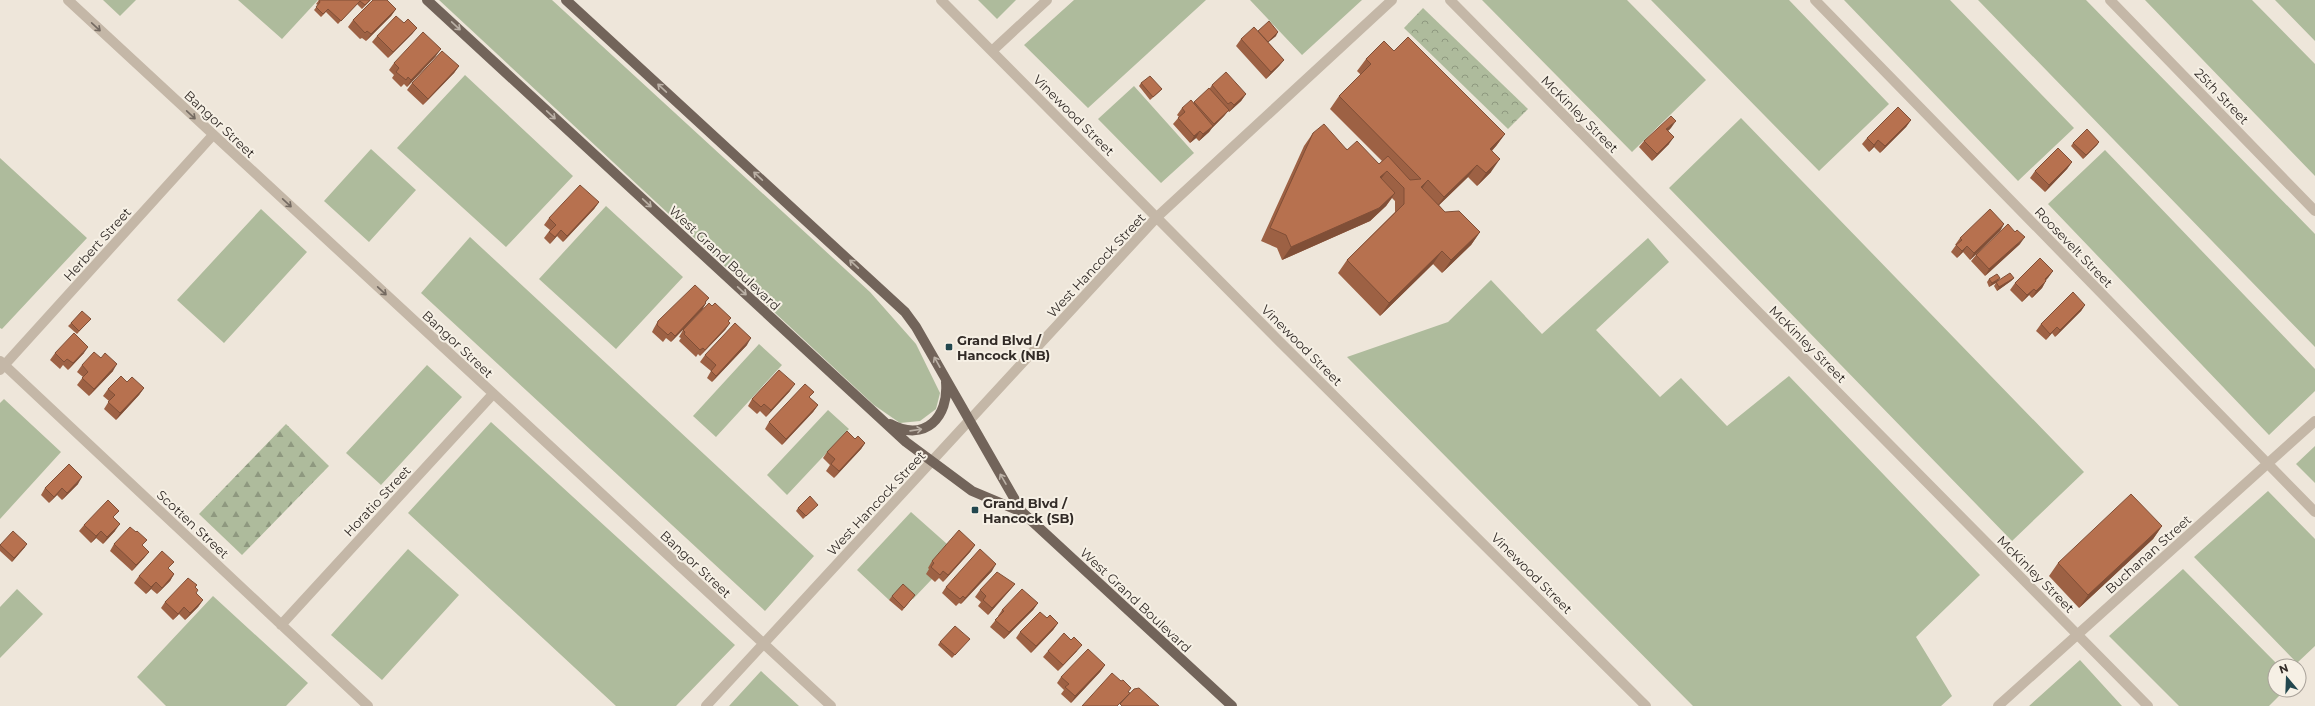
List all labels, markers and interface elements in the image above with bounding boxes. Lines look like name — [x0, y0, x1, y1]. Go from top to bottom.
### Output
one-way arrow — [91, 22, 101, 31]
one-way arrow — [451, 22, 461, 31]
street label: 25th Street — [2191, 65, 2253, 127]
street label: Vinewood Street — [1030, 71, 1118, 159]
street label: McKinley Street — [1538, 72, 1622, 156]
one-way arrow — [657, 83, 667, 93]
street label: Bangor Street — [181, 87, 259, 161]
one-way arrow — [186, 110, 196, 120]
one-way arrow — [546, 110, 556, 119]
one-way arrow — [753, 171, 763, 180]
one-way arrow — [642, 198, 652, 208]
one-way arrow — [282, 199, 292, 208]
street label: West Grand Boulevard — [666, 202, 784, 314]
street label: Roosevelt Street — [2031, 203, 2117, 291]
street label: Herbert Street — [60, 204, 134, 284]
street label: West Hancock Street — [1044, 210, 1148, 320]
one-way arrow — [849, 259, 859, 268]
one-way arrow — [737, 286, 747, 296]
one-way arrow — [377, 287, 387, 296]
street label: Vinewood Street — [1258, 301, 1346, 389]
street label: McKinley Street — [1766, 302, 1850, 386]
street label: Bangor Street — [419, 307, 497, 381]
place label: Grand Blvd / Hancock (NB) — [957, 332, 1050, 363]
marker: Grand Blvd / Hancock (NB) — [944, 342, 954, 352]
one-way arrow — [932, 356, 940, 368]
one-way arrow — [909, 426, 922, 434]
street label: West Hancock Street — [824, 448, 928, 558]
street label: Horatio Street — [340, 462, 414, 540]
one-way arrow — [998, 473, 1006, 485]
street label: Scotten Street — [154, 486, 232, 562]
place label: Grand Blvd / Hancock (SB) — [983, 495, 1074, 526]
marker: Grand Blvd / Hancock (SB) — [970, 505, 980, 515]
street label: Buchanan Street — [2102, 511, 2194, 597]
street label: Bangor Street — [657, 527, 735, 601]
street label: Vinewood Street — [1488, 529, 1576, 617]
street label: McKinley Street — [1994, 532, 2078, 616]
street label: West Grand Boulevard — [1077, 544, 1195, 656]
north arrow — [2267, 658, 2307, 698]
text: N — [2277, 660, 2290, 677]

